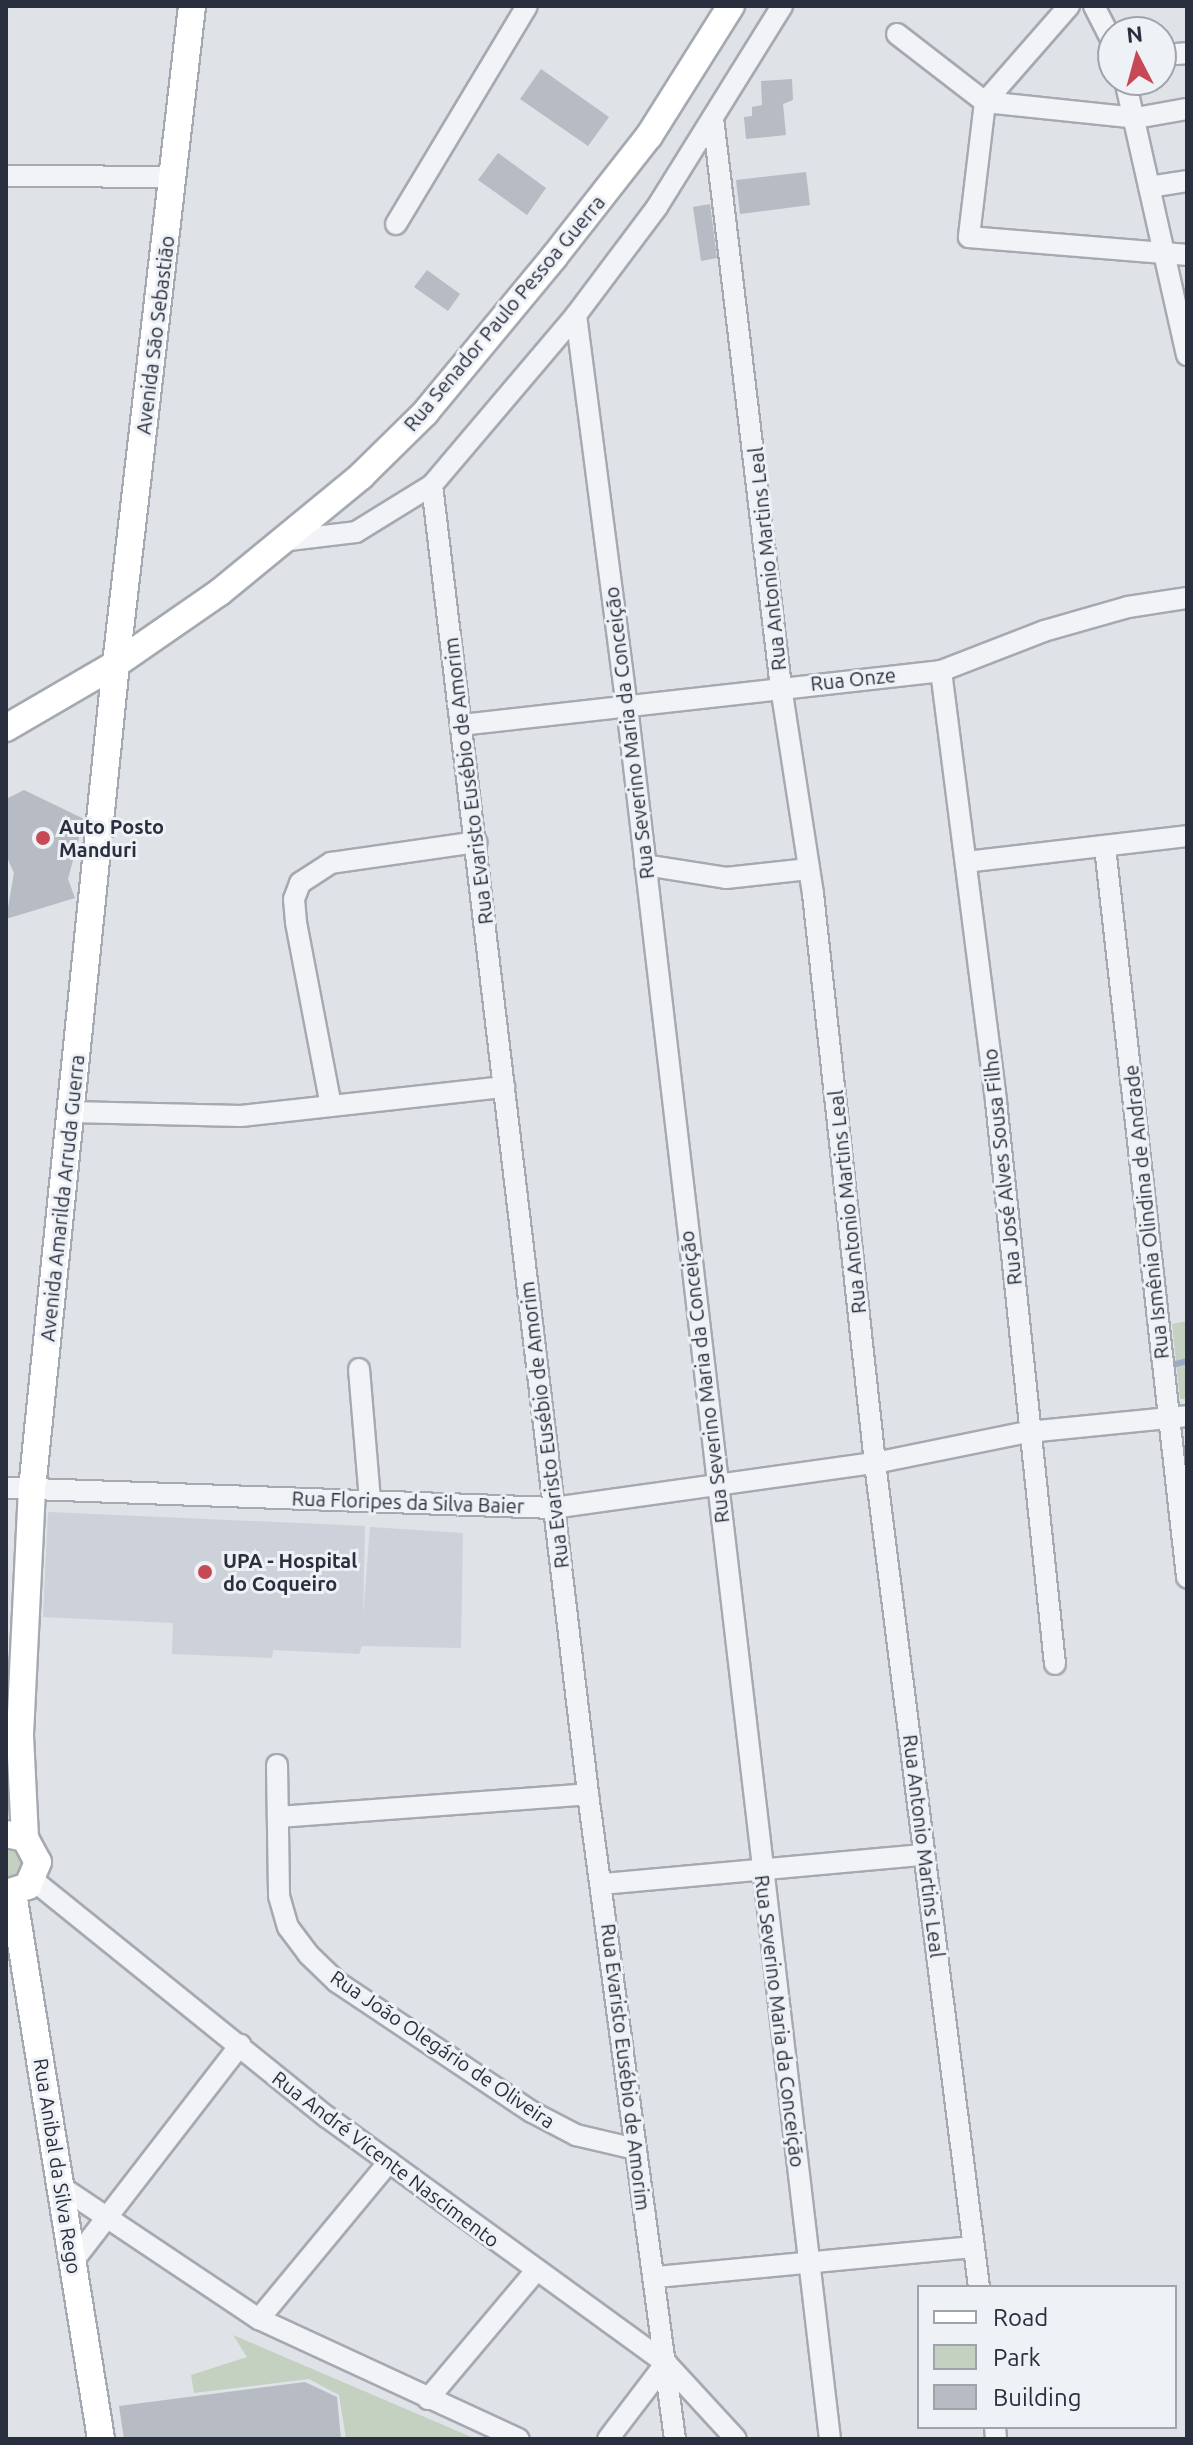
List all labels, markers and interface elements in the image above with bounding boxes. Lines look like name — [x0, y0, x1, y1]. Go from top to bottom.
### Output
north arrow — [1097, 16, 1177, 96]
text: N — [1125, 20, 1144, 47]
street label: Rua Senador Paulo Pessoa Guerra — [398, 190, 610, 436]
street label: Avenida São Sebastião — [131, 234, 179, 436]
street label: Rua Antonio Martins Leal — [743, 446, 791, 672]
street label: Rua Severino Maria da Conceição — [599, 585, 659, 881]
street label: Rua Evaristo Eusébio de Amorim — [438, 636, 498, 926]
street label: Rua Onze — [809, 663, 897, 695]
place label: Auto Posto Manduri — [59, 814, 164, 861]
marker: Auto Posto Manduri — [34, 829, 52, 847]
street label: Rua José Alves Sousa Filho — [978, 1048, 1026, 1286]
street label: Avenida Amarilda Arruda Guerra — [35, 1053, 89, 1343]
street label: Rua Ismênia Olindina de Andrade — [1119, 1064, 1173, 1360]
street label: Rua Antonio Martins Leal — [823, 1089, 871, 1315]
street label: Rua Severino Maria da Conceição — [674, 1229, 734, 1525]
street label: Rua Evaristo Eusébio de Amorim — [514, 1280, 574, 1570]
street label: Rua Floripes da Silva Baier — [291, 1486, 525, 1518]
place label: UPA - Hospital do Coqueiro — [223, 1548, 357, 1595]
marker: UPA - Hospital do Coqueiro — [194, 1561, 216, 1583]
street label: Rua Antonio Martins Leal — [898, 1733, 950, 1959]
street label: Rua Severino Maria da Conceição — [750, 1873, 810, 2169]
street label: Rua Evaristo Eusébio de Amorim — [596, 1922, 656, 2212]
street label: Rua João Olegário de Oliveira — [326, 1965, 560, 2133]
street label: Rua Anibal da Silva Rego — [29, 2056, 87, 2276]
street label: Rua André Vicente Nascimento — [268, 2066, 504, 2252]
legend — [917, 2285, 1177, 2429]
text: Road — [993, 2304, 1048, 2331]
text: Park — [993, 2344, 1041, 2371]
text: Building — [993, 2384, 1081, 2411]

